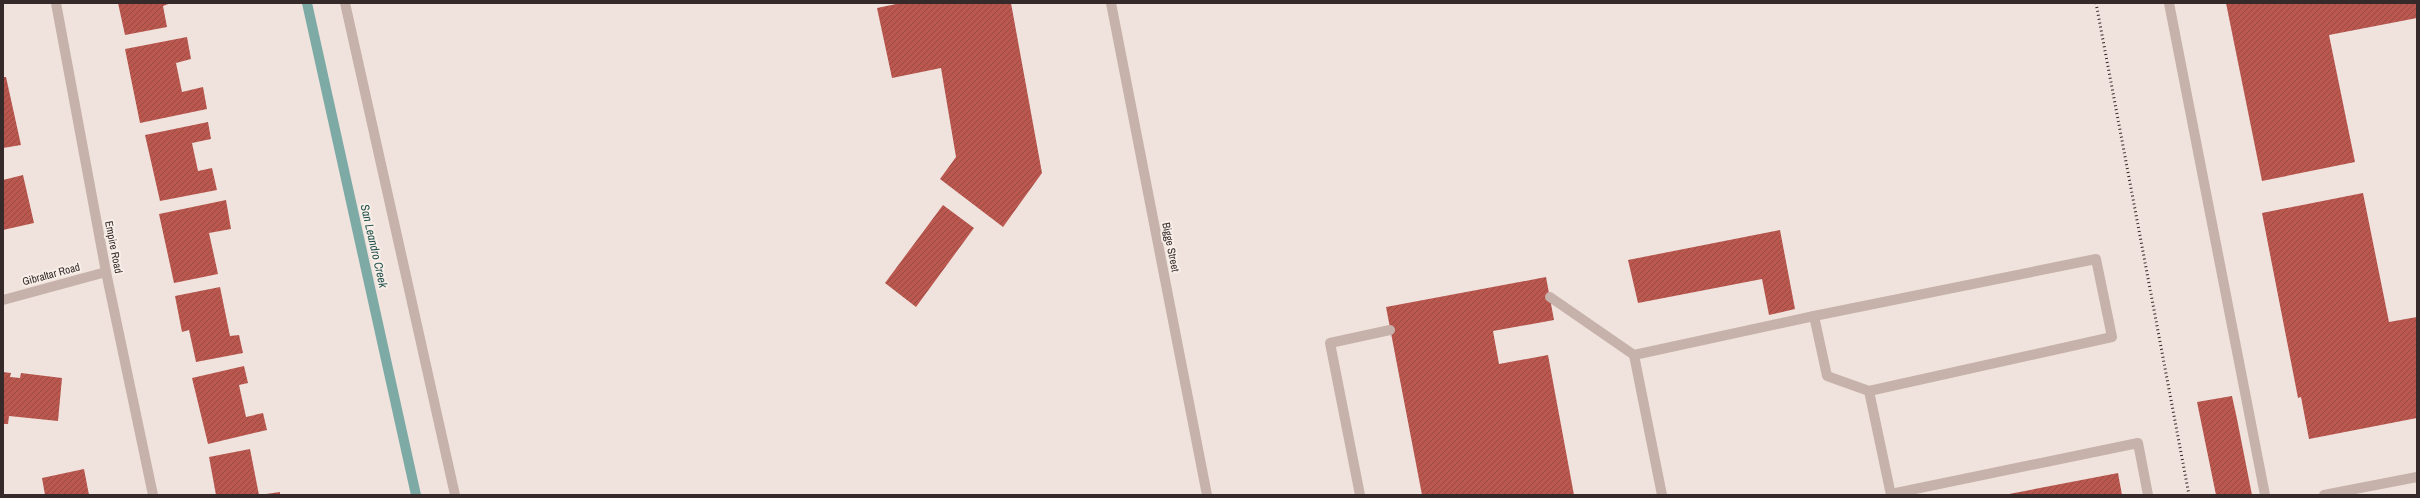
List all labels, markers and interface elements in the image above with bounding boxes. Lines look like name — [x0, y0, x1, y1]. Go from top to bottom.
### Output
water label: San Leandro Creek — [357, 203, 392, 290]
street label: Empire Road — [102, 220, 126, 274]
street label: Bigge Street — [1159, 221, 1183, 273]
street label: Gibraltar Road — [21, 260, 81, 288]

